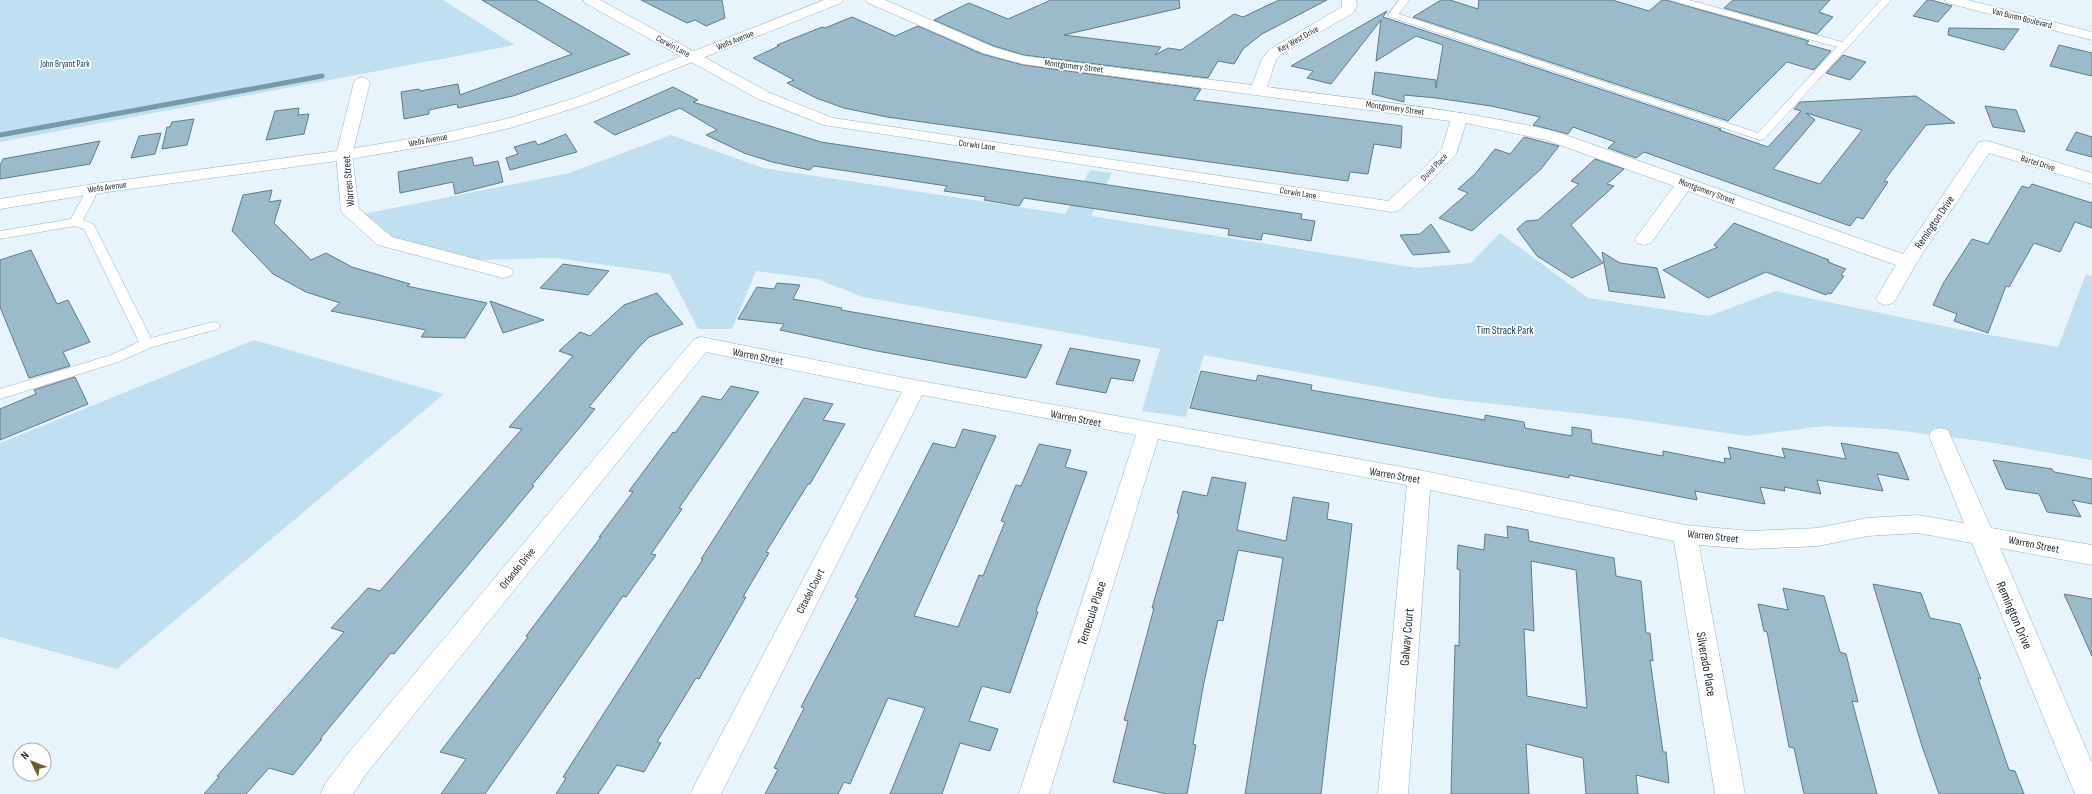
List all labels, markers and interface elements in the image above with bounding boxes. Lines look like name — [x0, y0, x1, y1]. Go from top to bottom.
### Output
street label: Van Buren Boulevard — [1991, 6, 2053, 31]
street label: Key West Drive — [1276, 24, 1321, 55]
street label: Wells Avenue — [715, 28, 756, 53]
street label: Corwin Lane — [654, 33, 692, 60]
street label: Montgomery Street — [1044, 57, 1104, 76]
park label: John Bryant Park — [39, 59, 90, 70]
street label: Montgomery Street — [1365, 99, 1425, 118]
street label: Wells Avenue — [408, 131, 449, 150]
street label: Corwin Lane — [958, 137, 996, 154]
street label: Duval Place — [1419, 151, 1450, 183]
street label: Bartel Drive — [2019, 153, 2057, 174]
street label: Warren Street — [340, 154, 357, 207]
street label: Montgomery Street — [1677, 176, 1737, 207]
street label: Wells Avenue — [87, 179, 128, 196]
street label: Corwin Lane — [1279, 185, 1317, 202]
street label: Remington Drive — [1912, 193, 1957, 251]
park label: Tim Strack Park — [1476, 324, 1534, 337]
street label: Warren Street — [731, 345, 785, 368]
street label: Warren Street — [1049, 407, 1103, 430]
street label: Warren Street — [1369, 465, 1422, 486]
street label: Warren Street — [1687, 527, 1740, 546]
street label: Warren Street — [2007, 533, 2061, 556]
street label: Orlando Drive — [497, 545, 538, 592]
street label: Citadel Court — [794, 566, 828, 616]
street label: Temecula Place — [1074, 579, 1110, 647]
street label: Remington Drive — [1993, 579, 2036, 652]
street label: Galway Court — [1397, 608, 1417, 667]
street label: Silverado Place — [1692, 631, 1720, 698]
north arrow — [12, 742, 52, 782]
text: N — [18, 749, 32, 762]

